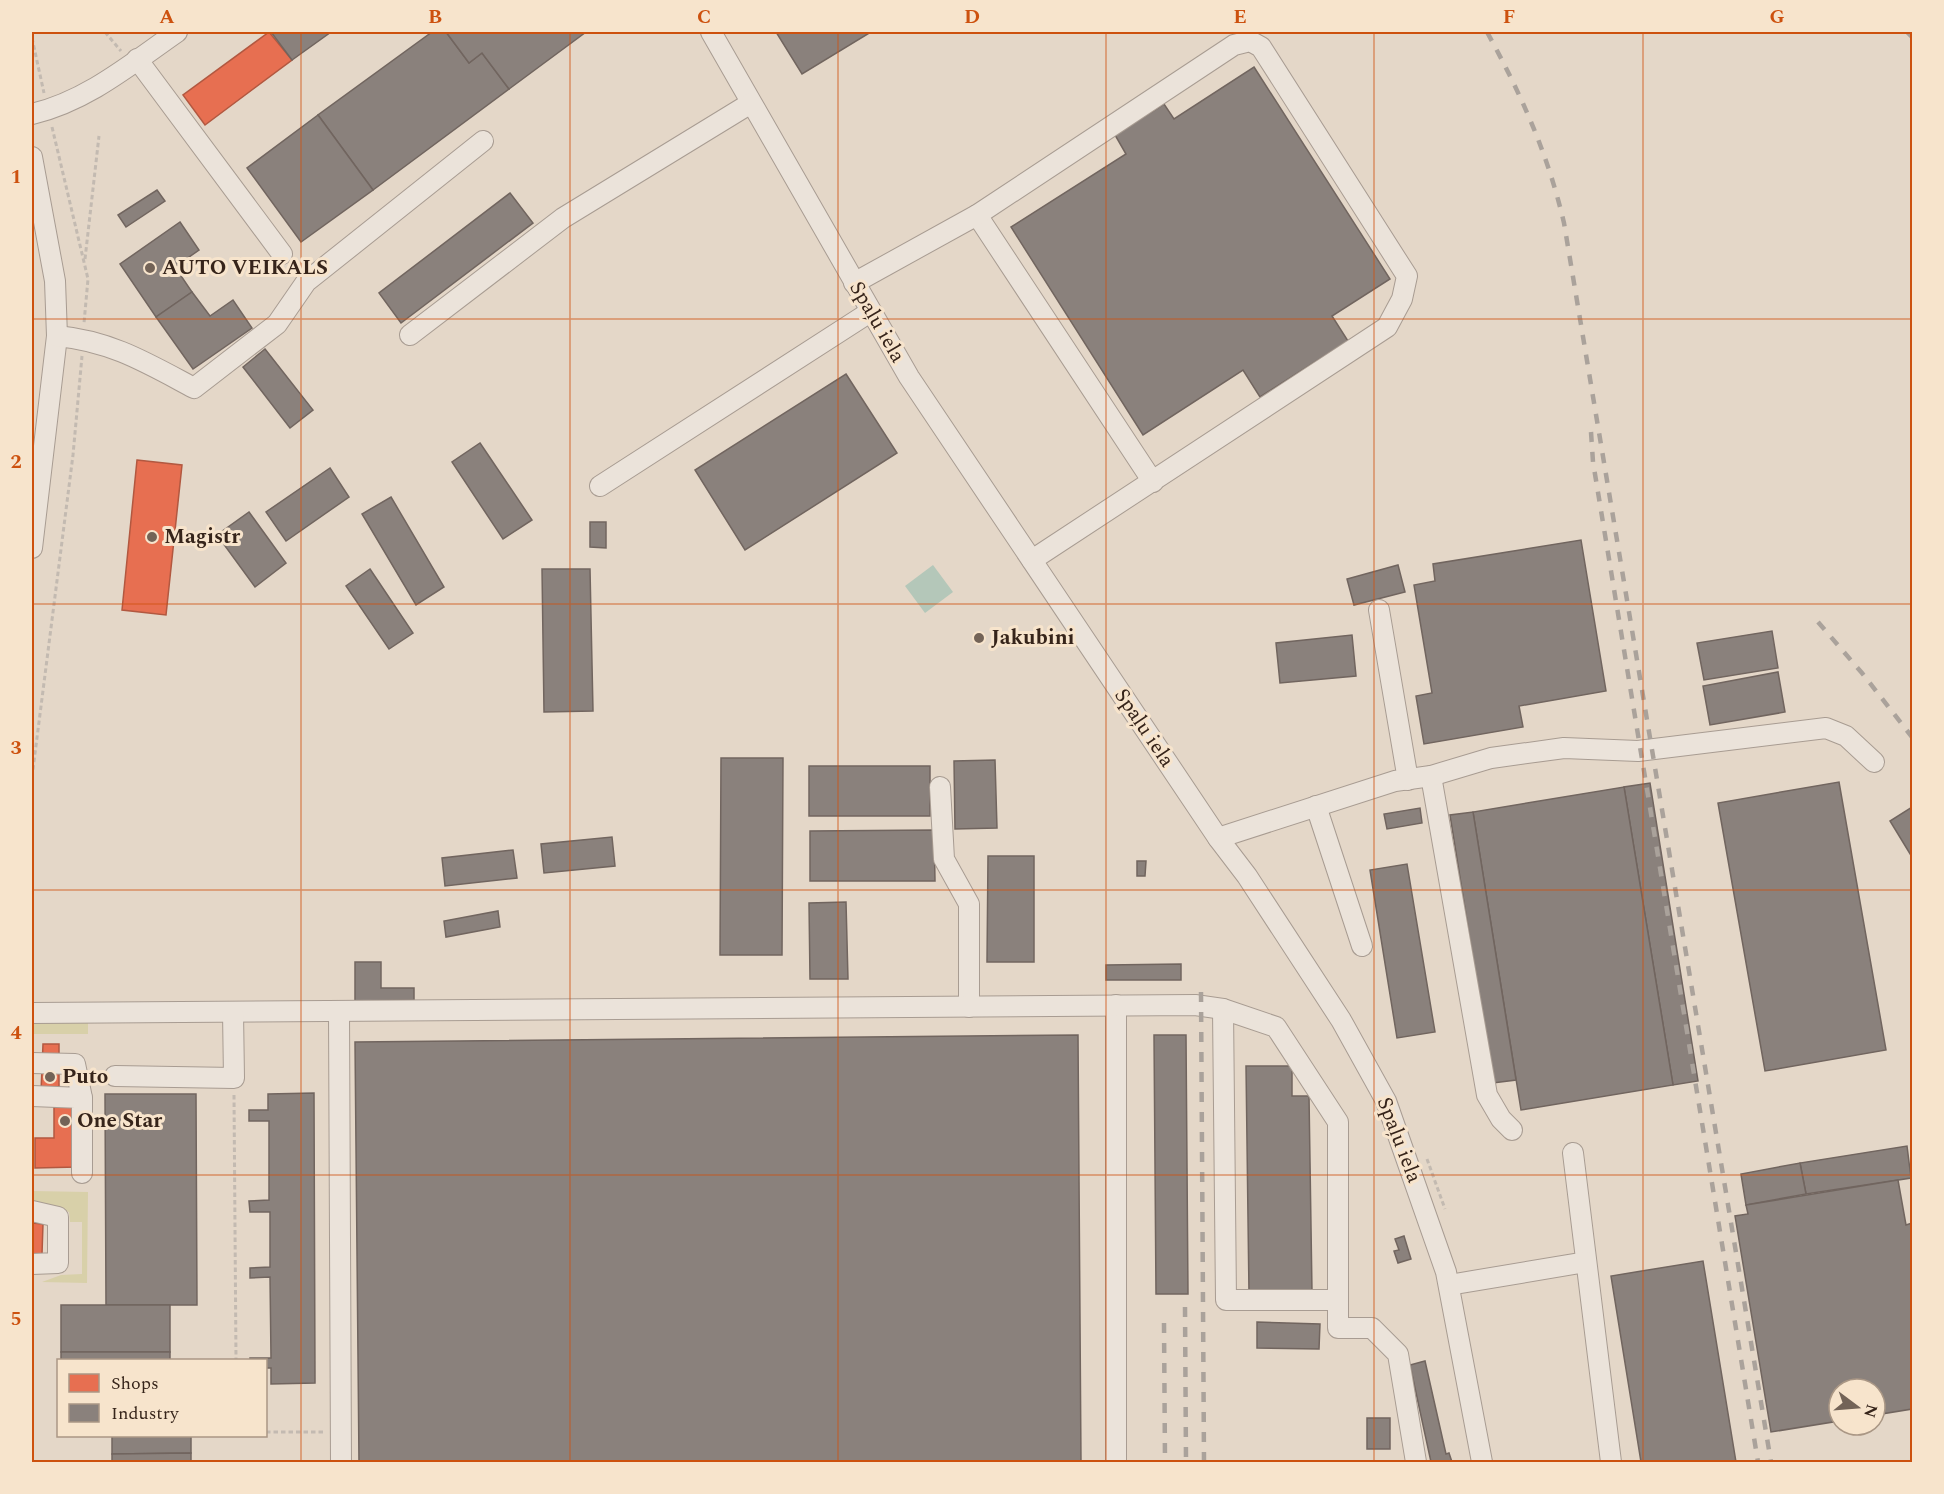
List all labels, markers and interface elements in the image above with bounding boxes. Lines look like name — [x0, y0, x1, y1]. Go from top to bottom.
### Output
text: A — [159, 2, 175, 32]
text: B — [428, 2, 442, 32]
text: C — [697, 2, 711, 32]
text: D — [964, 2, 980, 32]
text: E — [1233, 2, 1247, 32]
text: F — [1503, 2, 1515, 32]
text: G — [1769, 2, 1785, 32]
text: 1 — [10, 162, 22, 192]
place label: AUTO VEIKALS — [162, 252, 328, 284]
marker: AUTO VEIKALS — [143, 261, 157, 275]
street label: Spaļu iela — [841, 275, 914, 369]
text: 2 — [10, 447, 22, 477]
place label: Magistr — [164, 521, 240, 553]
marker: Magistr — [145, 530, 159, 544]
place label: Jakubini — [991, 622, 1075, 654]
marker: Jakubini — [972, 631, 986, 645]
street label: Spaļu iela — [1106, 682, 1183, 775]
text: 3 — [10, 733, 22, 763]
text: 4 — [10, 1018, 22, 1048]
place label: Puto — [62, 1061, 108, 1093]
marker: Puto — [43, 1070, 57, 1084]
street label: Spaļu iela — [1368, 1092, 1430, 1188]
place label: One Star — [77, 1105, 162, 1137]
marker: One Star — [58, 1114, 72, 1128]
text: 5 — [10, 1304, 22, 1334]
legend — [57, 1359, 267, 1437]
text: Shops — [111, 1370, 159, 1397]
north arrow — [1827, 1377, 1887, 1437]
text: Industry — [111, 1400, 180, 1427]
text: N — [1857, 1401, 1884, 1420]

